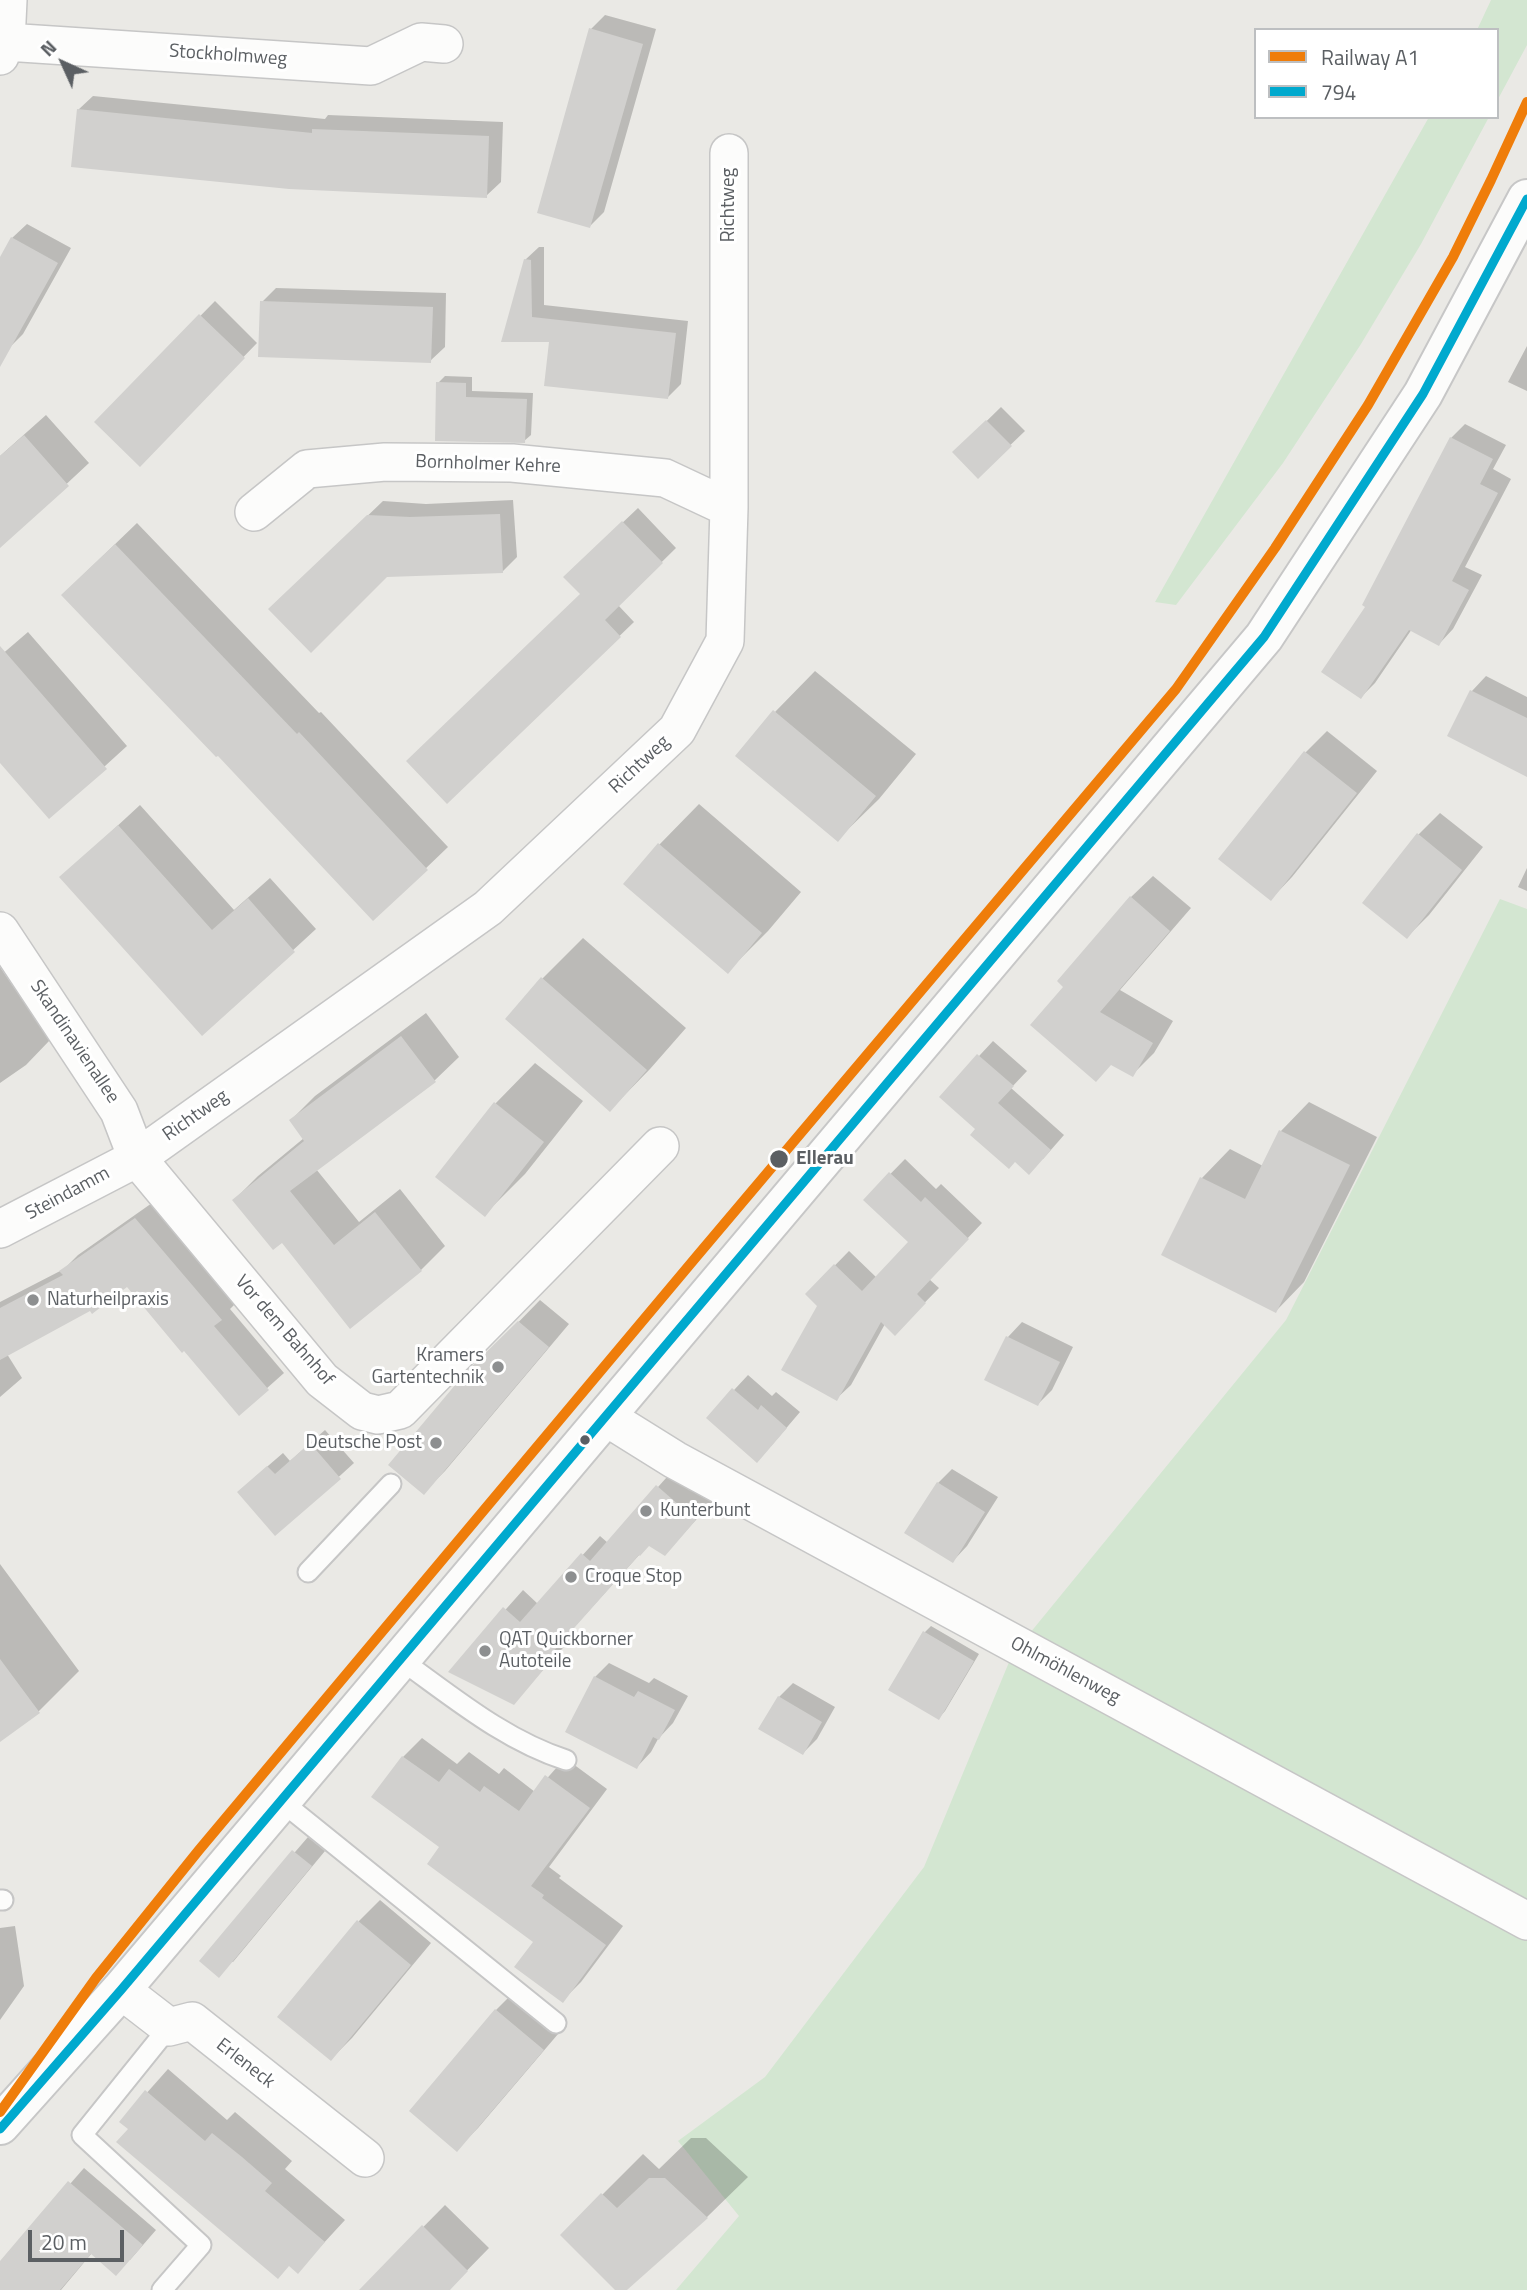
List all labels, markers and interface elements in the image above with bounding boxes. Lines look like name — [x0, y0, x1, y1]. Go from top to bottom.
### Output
north arrow — [28, 28, 98, 98]
legend — [1254, 28, 1499, 119]
text: N — [33, 33, 63, 63]
street label: Stockholmweg — [168, 40, 288, 72]
text: Railway A1 — [1321, 41, 1419, 73]
text: 794 — [1321, 76, 1356, 108]
street label: Richtweg — [718, 168, 740, 242]
street label: Bornholmer Kehre — [415, 451, 561, 479]
street label: Richtweg — [605, 731, 675, 799]
street label: Skandinavienallee — [24, 976, 124, 1108]
street label: Richtweg — [159, 1085, 233, 1147]
marker: Ellerau — [768, 1148, 790, 1170]
place label: Ellerau — [796, 1148, 854, 1170]
street label: Steindamm — [22, 1162, 114, 1226]
street label: Vor dem Bahnhof — [230, 1271, 338, 1391]
place label: Naturheilpraxis — [47, 1289, 169, 1311]
marker: Naturheilpraxis — [25, 1292, 41, 1308]
place label: Kramers Gartentechnik — [372, 1345, 484, 1389]
marker: Kramers Gartentechnik — [490, 1359, 506, 1375]
place label: Deutsche Post — [306, 1432, 422, 1454]
unlabelled marker — [578, 1433, 592, 1447]
marker: Deutsche Post — [428, 1435, 444, 1451]
place label: Kunterbunt — [660, 1500, 751, 1522]
marker: Kunterbunt — [638, 1503, 654, 1519]
place label: Croque Stop — [585, 1566, 682, 1588]
marker: Croque Stop — [563, 1569, 579, 1585]
place label: QAT Quickborner Autoteile — [499, 1629, 633, 1673]
street label: Ohlmöhlenweg — [1006, 1633, 1124, 1709]
marker: QAT Quickborner Autoteile — [477, 1643, 493, 1659]
street label: Erleneck — [211, 2034, 279, 2094]
scale bar — [32, 2216, 128, 2260]
text: 20 m — [41, 2226, 87, 2258]

